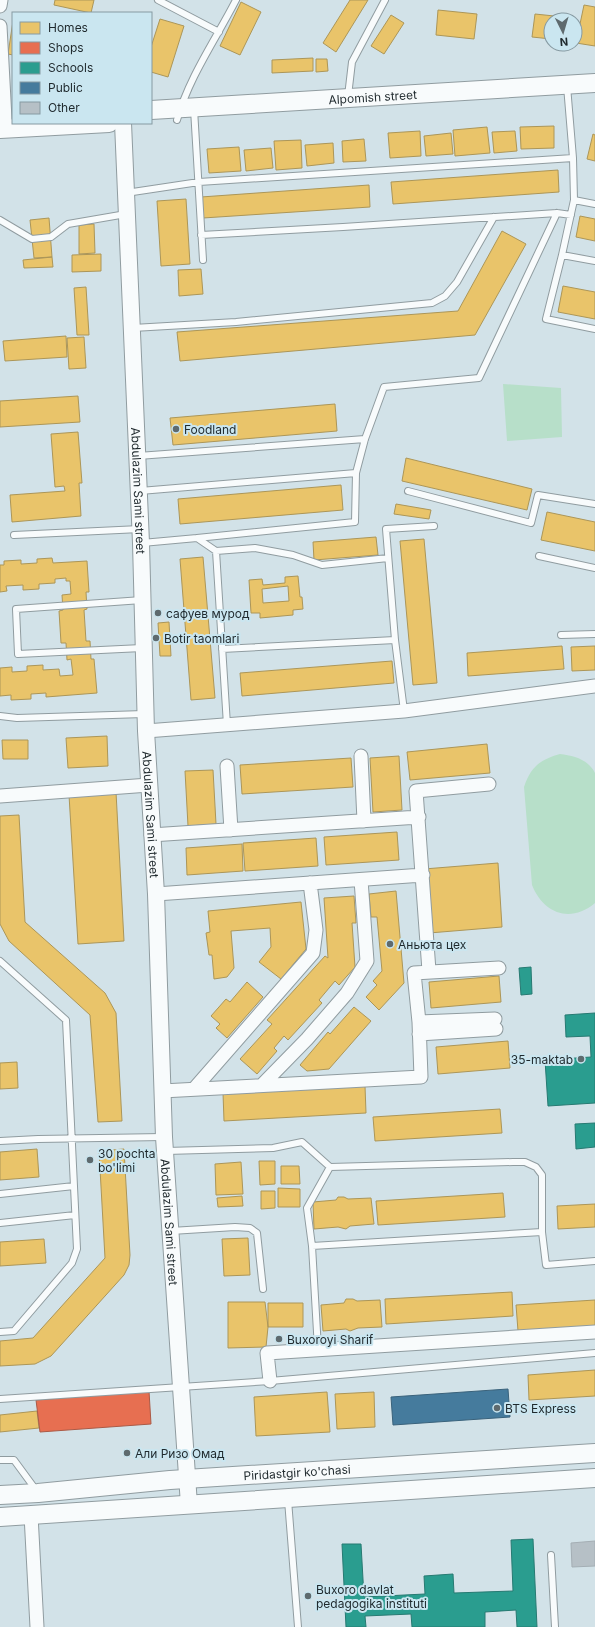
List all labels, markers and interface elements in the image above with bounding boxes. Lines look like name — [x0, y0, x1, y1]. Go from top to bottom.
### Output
legend — [12, 12, 152, 124]
north arrow — [543, 12, 583, 52]
text: Homes — [48, 20, 88, 35]
text: N — [559, 35, 569, 49]
text: Shops — [48, 40, 84, 55]
text: Schools — [48, 60, 93, 75]
text: Public — [48, 80, 83, 95]
street label: Alpomish street — [328, 86, 417, 107]
text: Other — [48, 100, 80, 115]
place label: Foodland — [184, 422, 236, 437]
marker: Foodland — [171, 424, 181, 434]
street label: Abdulazim Sami street — [129, 427, 149, 554]
place label: сафуев мурод — [166, 606, 250, 621]
marker: сафуев мурод — [153, 608, 163, 618]
place label: Botir taomlari — [164, 631, 240, 646]
marker: Botir taomlari — [151, 633, 161, 643]
street label: Abdulazim Sami street — [140, 751, 162, 878]
place label: Аньюта цех — [398, 937, 467, 952]
marker: Аньюта цех — [385, 939, 395, 949]
place label: 35-maktab — [511, 1052, 573, 1067]
marker: 35-maktab — [576, 1054, 586, 1064]
place label: 30 pochta bo'limi — [98, 1146, 156, 1175]
marker: 30 pochta bo'limi — [85, 1155, 95, 1165]
street label: Abdulazim Sami street — [158, 1158, 182, 1286]
place label: Buxoroyi Sharif — [287, 1332, 374, 1347]
marker: Buxoroyi Sharif — [274, 1334, 284, 1344]
place label: BTS Express — [505, 1401, 576, 1416]
marker: BTS Express — [492, 1403, 502, 1413]
place label: Али Ризо Омад — [135, 1446, 225, 1461]
marker: Али Ризо Омад — [122, 1448, 132, 1458]
street label: Piridastgir ko'chasi — [243, 1461, 351, 1483]
place label: Buxoro davlat pedagogika instituti — [316, 1582, 427, 1611]
marker: Buxoro davlat pedagogika instituti — [303, 1591, 313, 1601]

